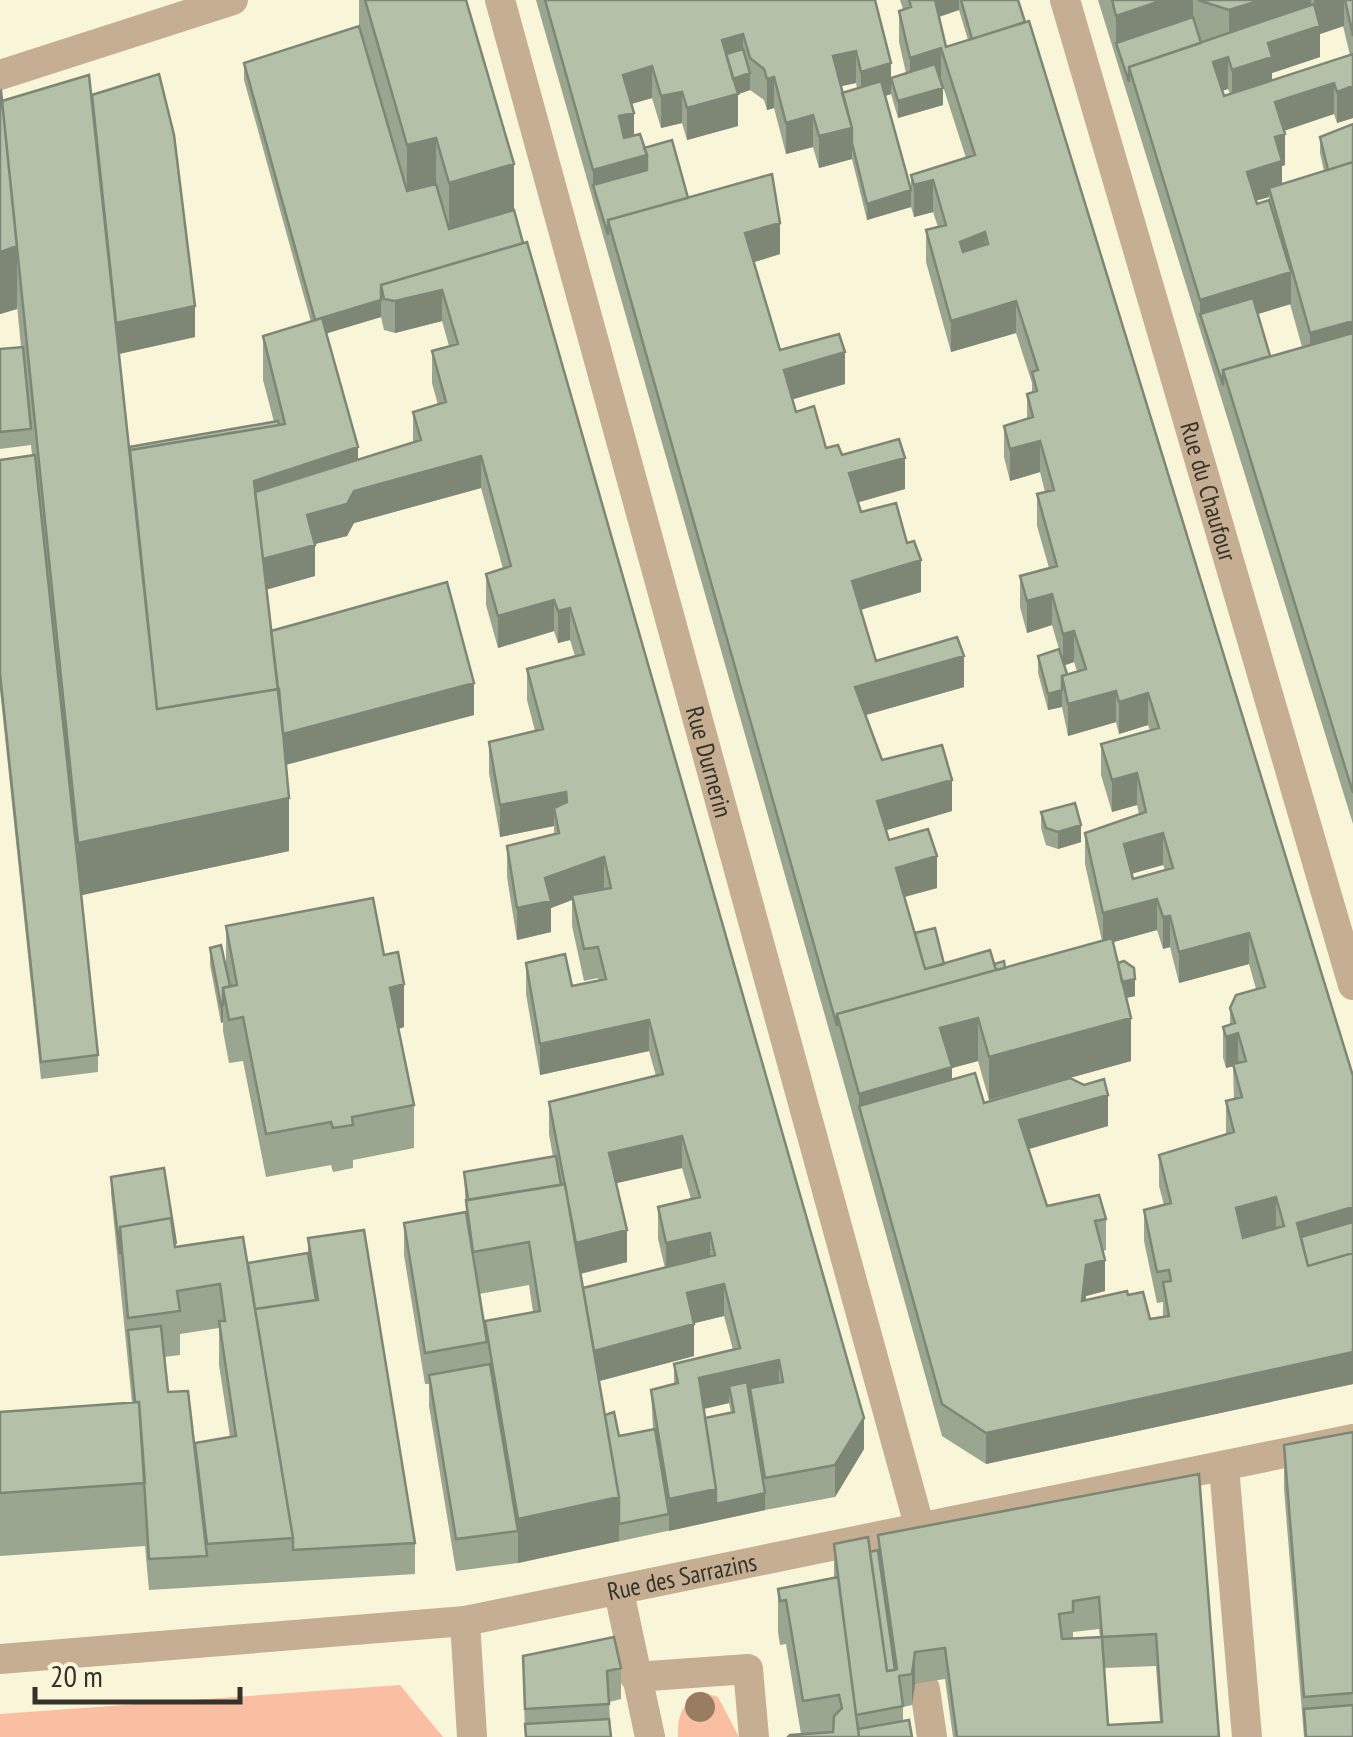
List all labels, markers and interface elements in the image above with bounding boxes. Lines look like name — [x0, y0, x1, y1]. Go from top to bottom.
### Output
street label: Rue du Chaufour — [1173, 418, 1244, 565]
street label: Rue Durnerin — [679, 703, 740, 821]
street label: Rue des Sarrazins — [604, 1546, 759, 1607]
scale bar — [35, 1642, 240, 1704]
text: 20 m — [50, 1656, 103, 1695]

